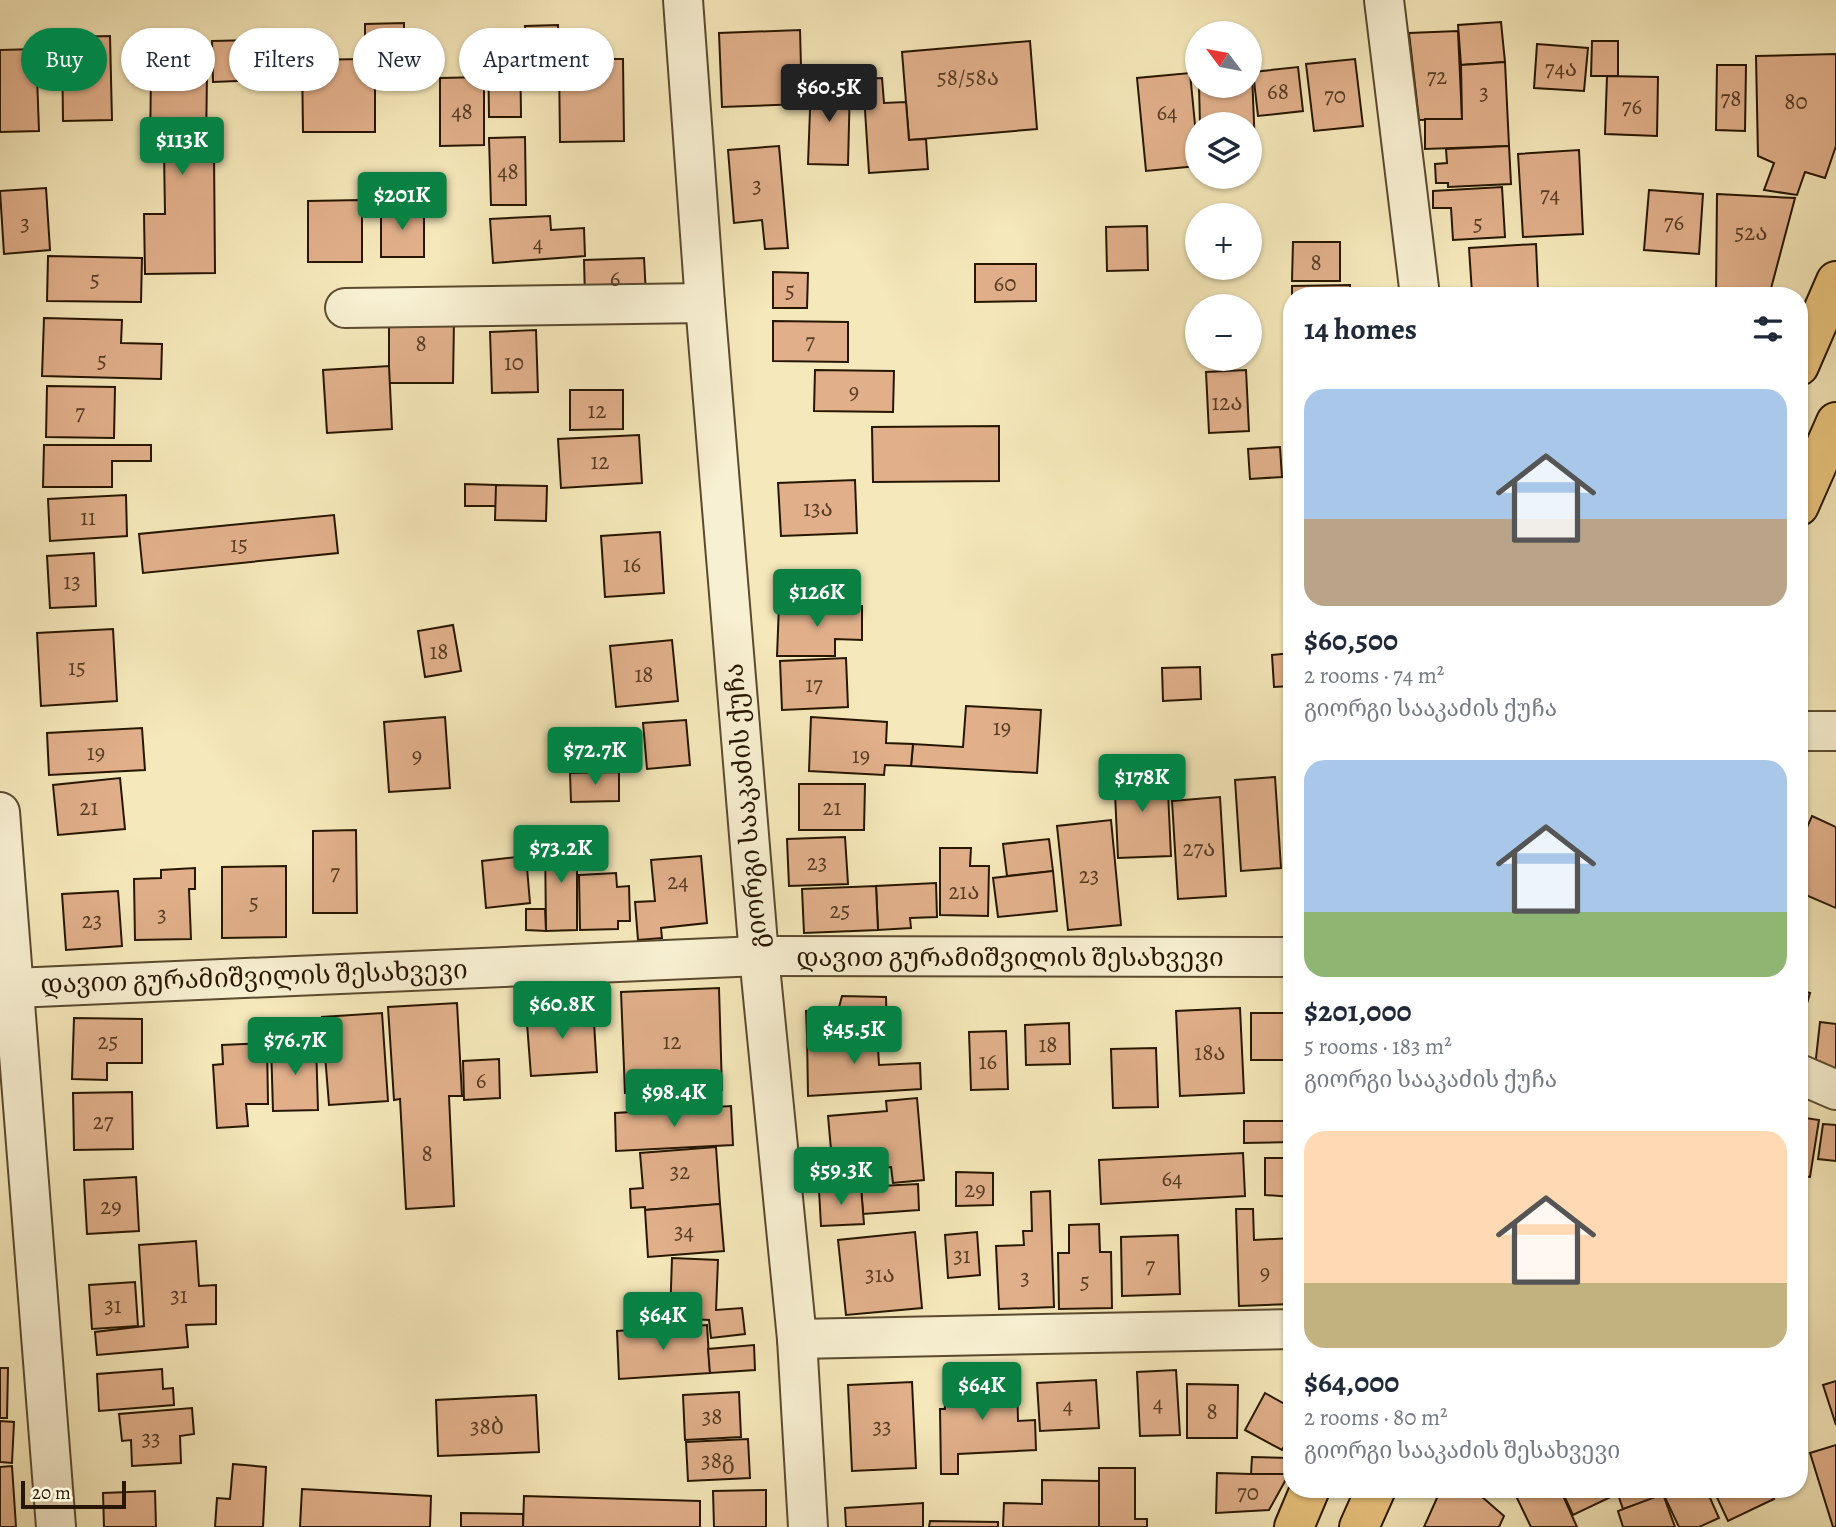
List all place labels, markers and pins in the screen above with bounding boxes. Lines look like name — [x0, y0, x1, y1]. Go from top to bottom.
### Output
pin: $60.5K — [772, 64, 886, 124]
pin: $113K — [133, 118, 231, 177]
pin: $201K — [353, 173, 451, 232]
pin: $126K — [768, 570, 866, 629]
pin: $72.7K — [538, 728, 652, 787]
pin: $178K — [1093, 754, 1191, 814]
pin: $73.2K — [504, 826, 618, 885]
pin: $60.8K — [505, 982, 619, 1041]
pin: $45.5K — [797, 1006, 911, 1066]
pin: $76.7K — [238, 1018, 352, 1077]
pin: $98.4K — [617, 1070, 731, 1129]
pin: $59.3K — [784, 1148, 898, 1207]
pin: $64K — [622, 1292, 704, 1352]
pin: $64K — [941, 1362, 1023, 1422]

